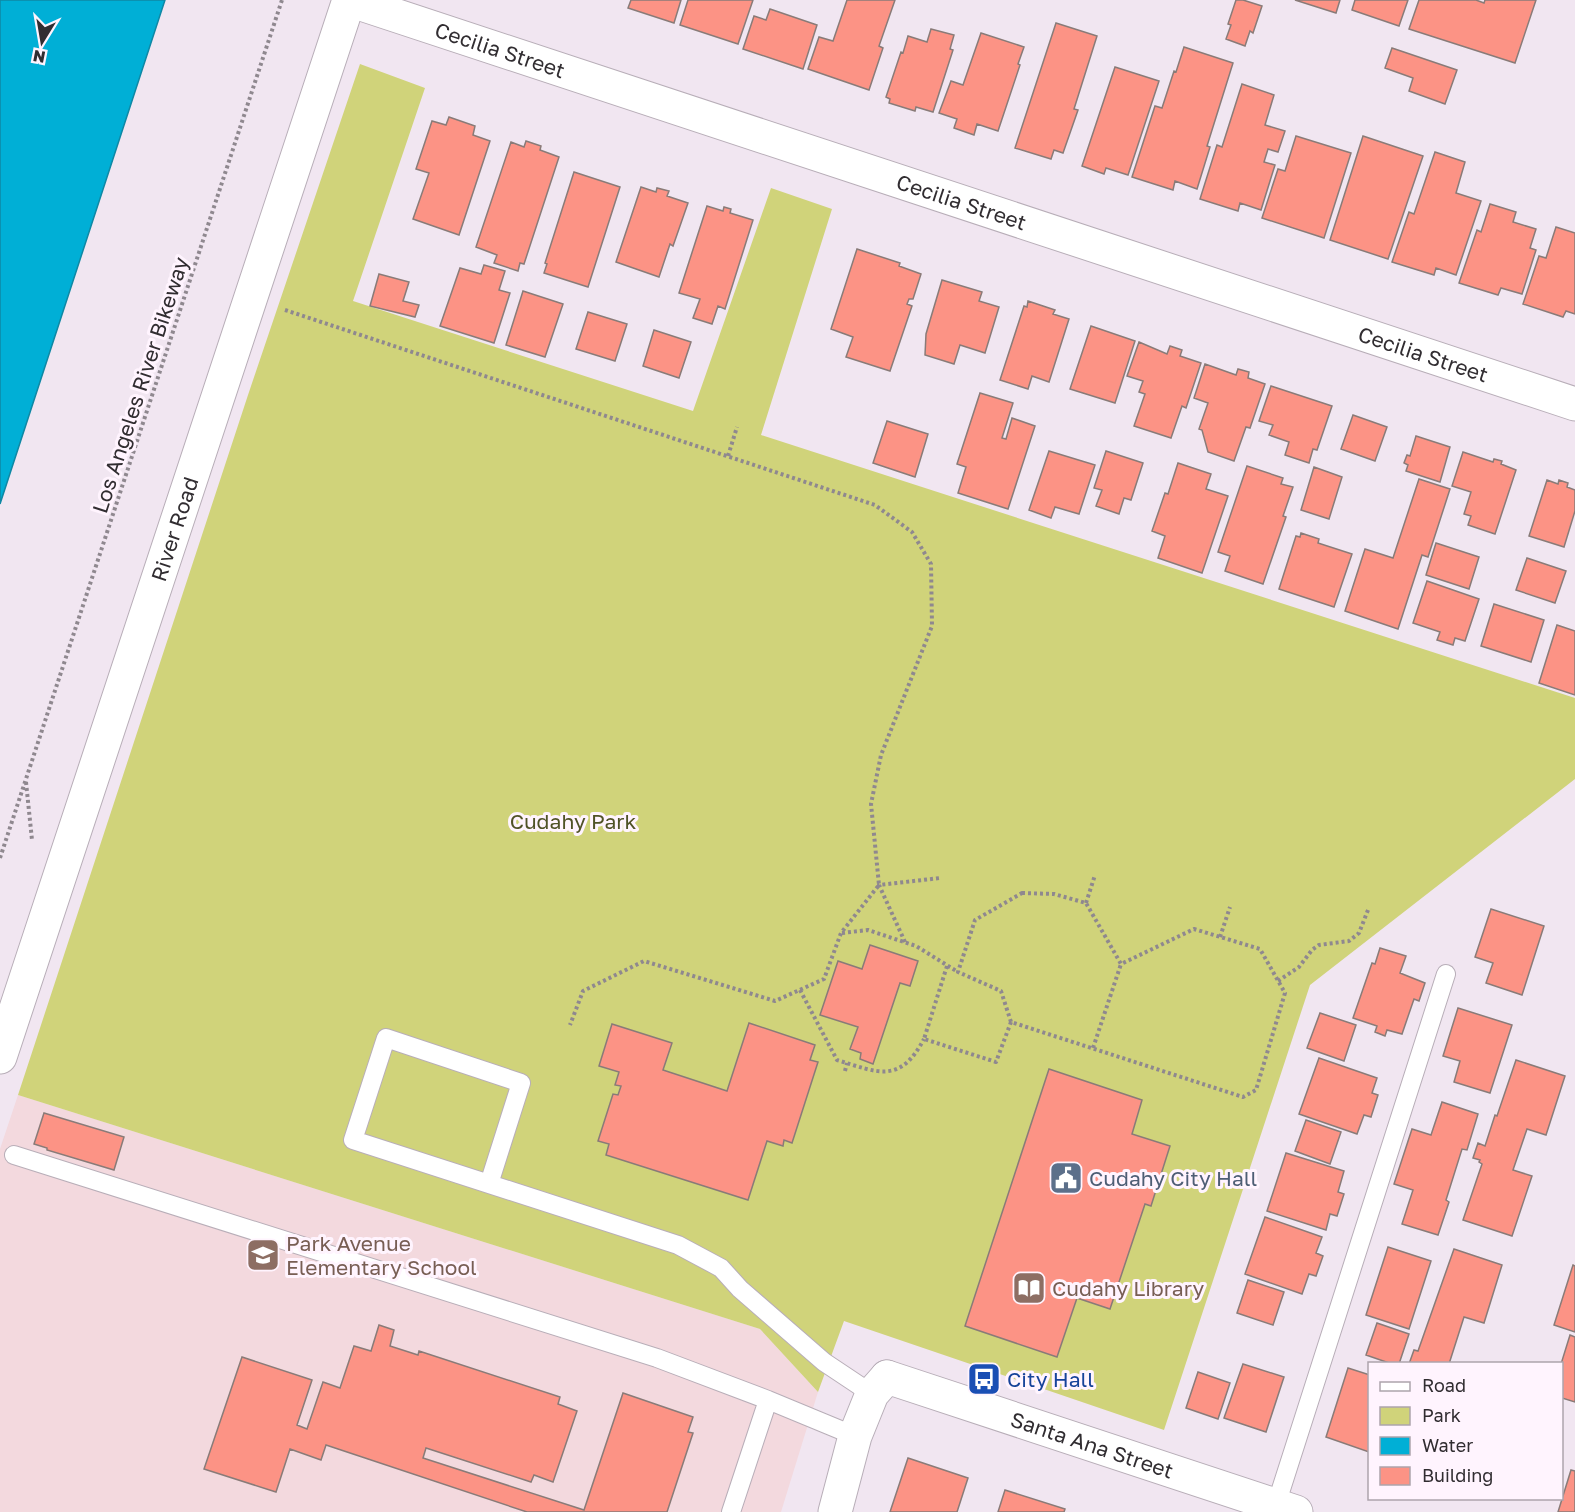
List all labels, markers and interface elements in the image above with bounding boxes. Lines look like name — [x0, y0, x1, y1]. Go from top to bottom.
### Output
north arrow — [12, 12, 72, 72]
street label: Cecilia Street — [432, 16, 568, 83]
text: N — [31, 46, 47, 68]
street label: Cecilia Street — [893, 168, 1030, 235]
street label: Los Angeles River Bikeway — [86, 253, 194, 516]
street label: Cecilia Street — [1355, 320, 1491, 387]
street label: River Road — [145, 473, 204, 585]
park label: Cudahy Park — [510, 808, 636, 834]
public building icon: Cudahy City Hall — [1048, 1160, 1084, 1196]
place label: Cudahy City Hall — [1089, 1165, 1257, 1191]
place label: Park Avenue Elementary School — [286, 1230, 477, 1280]
school or university icon: Park Avenue Elementary School — [245, 1237, 281, 1273]
library icon: Cudahy Library — [1011, 1270, 1047, 1306]
place label: Cudahy Library — [1052, 1275, 1204, 1301]
bus stop icon: City Hall — [966, 1361, 1002, 1397]
legend — [1368, 1362, 1563, 1500]
place label: City Hall — [1007, 1366, 1094, 1392]
text: Road — [1422, 1374, 1466, 1396]
text: Park — [1422, 1404, 1461, 1426]
street label: Santa Ana Street — [1007, 1406, 1177, 1484]
text: Water — [1422, 1434, 1473, 1456]
text: Building — [1422, 1464, 1493, 1486]

